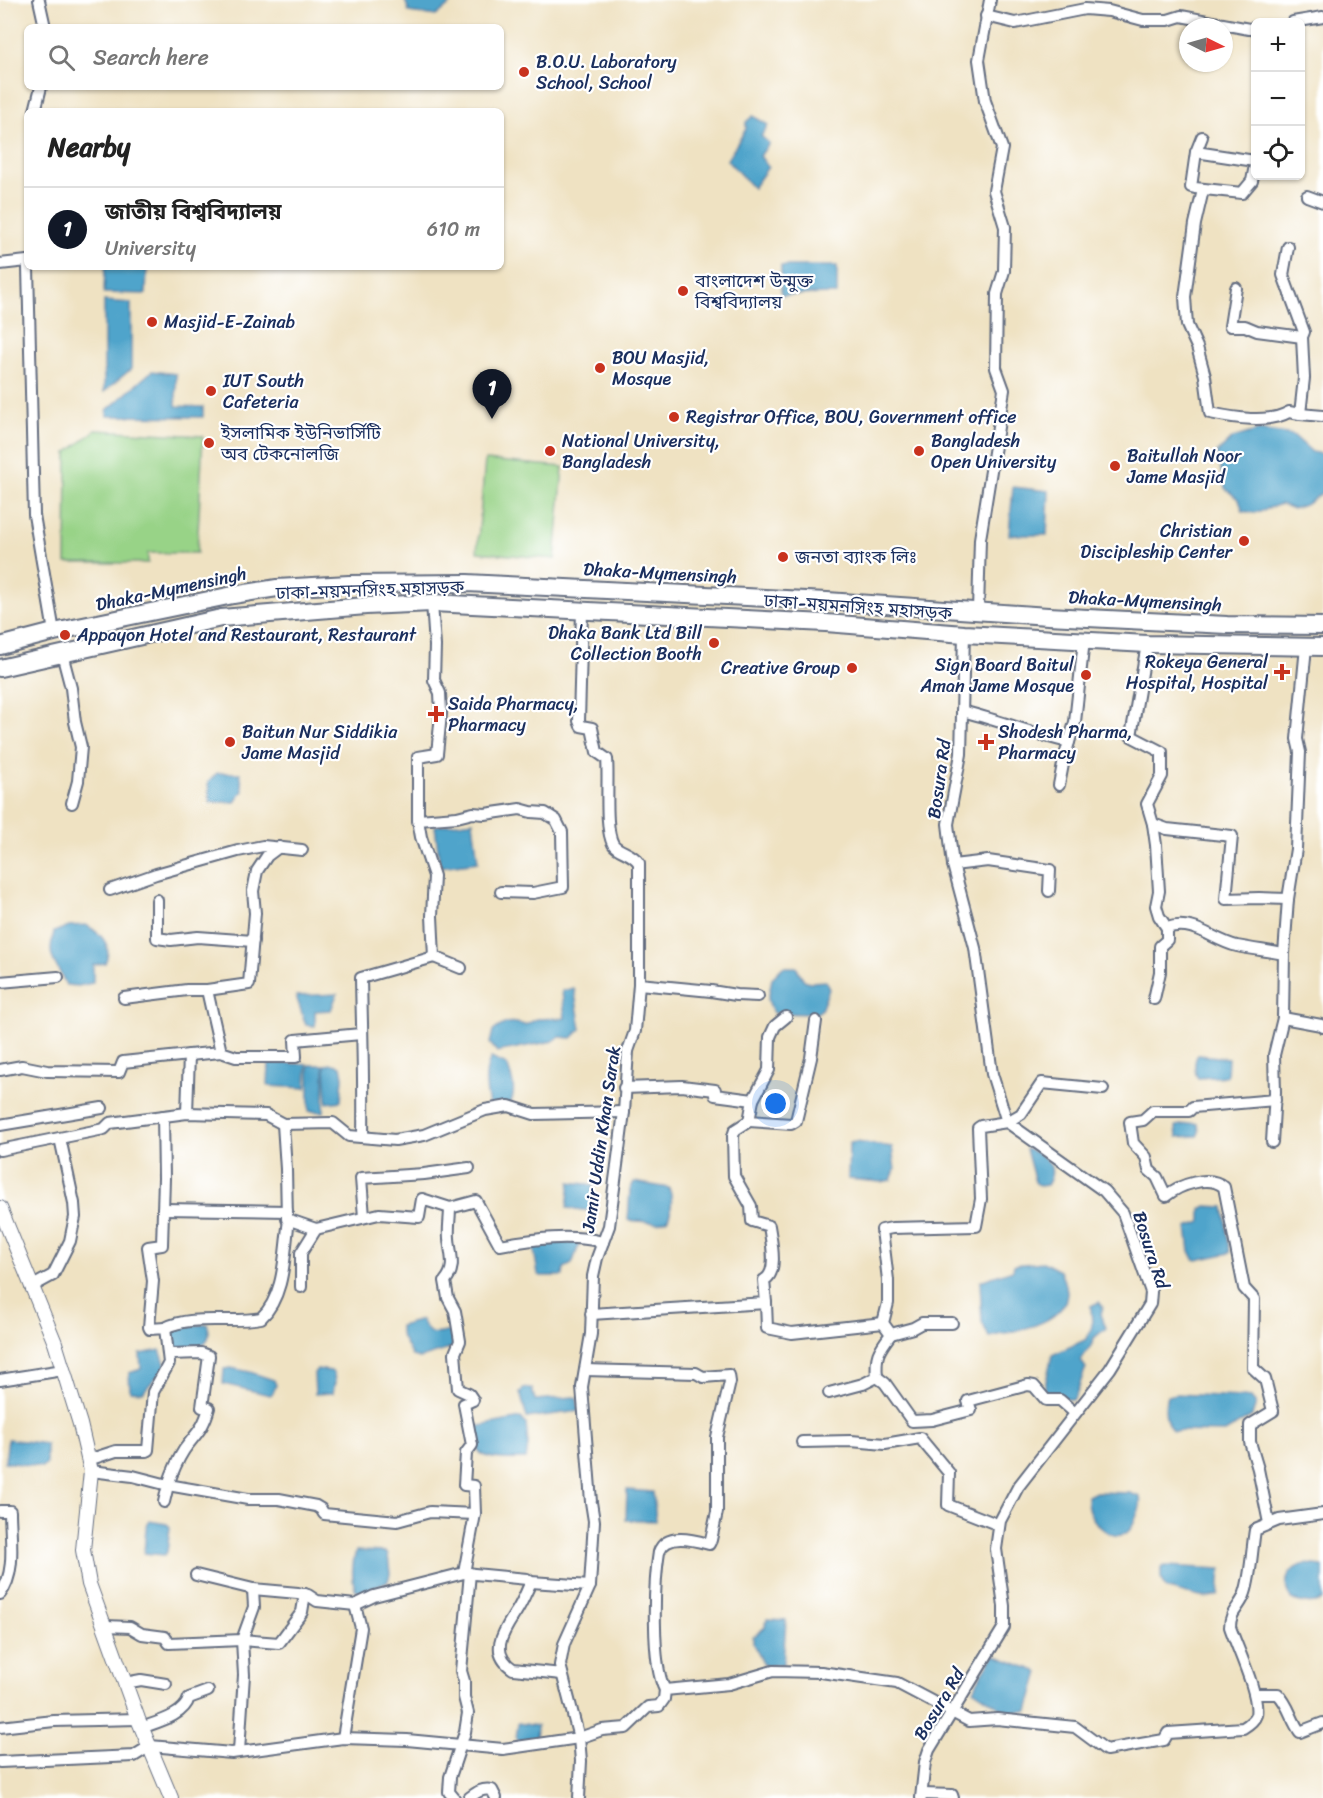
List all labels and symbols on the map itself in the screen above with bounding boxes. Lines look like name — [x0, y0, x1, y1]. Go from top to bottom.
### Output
north arrow — [1179, 18, 1233, 72]
place label: B.O.U. Laboratory School, School — [536, 46, 677, 99]
marker: B.O.U. Laboratory School, School — [517, 65, 531, 79]
place label: বাংলাদেশ উন্মুক্ত বিশ্ববিদ্যালয় — [694, 265, 814, 318]
marker: বাংলাদেশ উন্মুক্ত বিশ্ববিদ্যালয় — [676, 284, 690, 298]
place label: Masjid-E-Zainab — [164, 306, 296, 338]
marker: Masjid-E-Zainab — [145, 315, 159, 329]
place label: BOU Masjid, Mosque — [612, 342, 709, 395]
marker: BOU Masjid, Mosque — [593, 361, 607, 375]
place label: IUT South Cafeteria — [222, 365, 304, 418]
pin: 1 — [472, 370, 512, 419]
marker: IUT South Cafeteria — [204, 384, 218, 398]
place label: Registrar Office, BOU, Government office — [686, 401, 1016, 433]
marker: Registrar Office, BOU, Government office — [667, 410, 681, 424]
place label: ইসলামিক ইউনিভার্সিটি অব টেকনোলজি — [220, 417, 382, 470]
place label: National University, Bangladesh — [562, 425, 720, 478]
place label: Bangladesh Open University — [931, 425, 1057, 478]
marker: ইসলামিক ইউনিভার্সিটি অব টেকনোলজি — [202, 436, 216, 450]
place label: Baitullah Noor Jame Masjid — [1126, 440, 1243, 493]
marker: National University, Bangladesh — [543, 444, 557, 458]
marker: Bangladesh Open University — [912, 444, 926, 458]
marker: Baitullah Noor Jame Masjid — [1108, 459, 1122, 473]
place label: Christian Discipleship Center — [1080, 515, 1234, 568]
marker: Christian Discipleship Center — [1237, 534, 1251, 548]
place label: জনতা ব্যাংক লিঃ — [794, 541, 917, 573]
marker: জনতা ব্যাংক লিঃ — [776, 550, 790, 564]
street label: Dhaka-Mymensingh — [582, 553, 738, 593]
street label: Dhaka-Mymensingh — [93, 557, 249, 621]
street label: ঢাকা-ময়মনসিংহ মহাসড়ক — [274, 571, 465, 609]
street label: Dhaka-Mymensingh — [1067, 581, 1223, 621]
street label: ঢাকা-ময়মনসিংহ মহাসড়ক — [762, 584, 954, 630]
place label: Dhaka Bank Ltd Bill Collection Booth — [548, 617, 703, 670]
place label: Appayon Hotel and Restaurant, Restaurant — [76, 619, 417, 651]
marker: Appayon Hotel and Restaurant, Restaurant — [58, 628, 72, 642]
marker: Dhaka Bank Ltd Bill Collection Booth — [707, 636, 721, 650]
place label: Rokeya General Hospital, Hospital — [1126, 646, 1269, 699]
place label: Sign Board Baitul Aman Jame Mosque — [919, 649, 1075, 702]
place label: Creative Group — [721, 652, 840, 684]
marker: Creative Group — [845, 661, 859, 675]
marker: Rokeya General Hospital, Hospital — [1273, 663, 1291, 681]
marker: Sign Board Baitul Aman Jame Mosque — [1079, 668, 1093, 682]
place label: Saida Pharmacy, Pharmacy — [448, 688, 579, 741]
marker: Saida Pharmacy, Pharmacy — [429, 707, 443, 721]
place label: Baitun Nur Siddikia Jame Masjid — [241, 716, 398, 769]
place label: Shodesh Pharma, Pharmacy — [998, 716, 1133, 769]
marker: Baitun Nur Siddikia Jame Masjid — [223, 735, 237, 749]
marker: Shodesh Pharma, Pharmacy — [979, 735, 993, 749]
street label: Bosura Rd — [918, 736, 961, 821]
street label: Jamir Uddin Khan Sarak — [572, 1043, 630, 1236]
your location — [761, 1089, 790, 1118]
street label: Bosura Rd — [1123, 1207, 1179, 1294]
street label: Bosura Rd — [905, 1660, 974, 1747]

